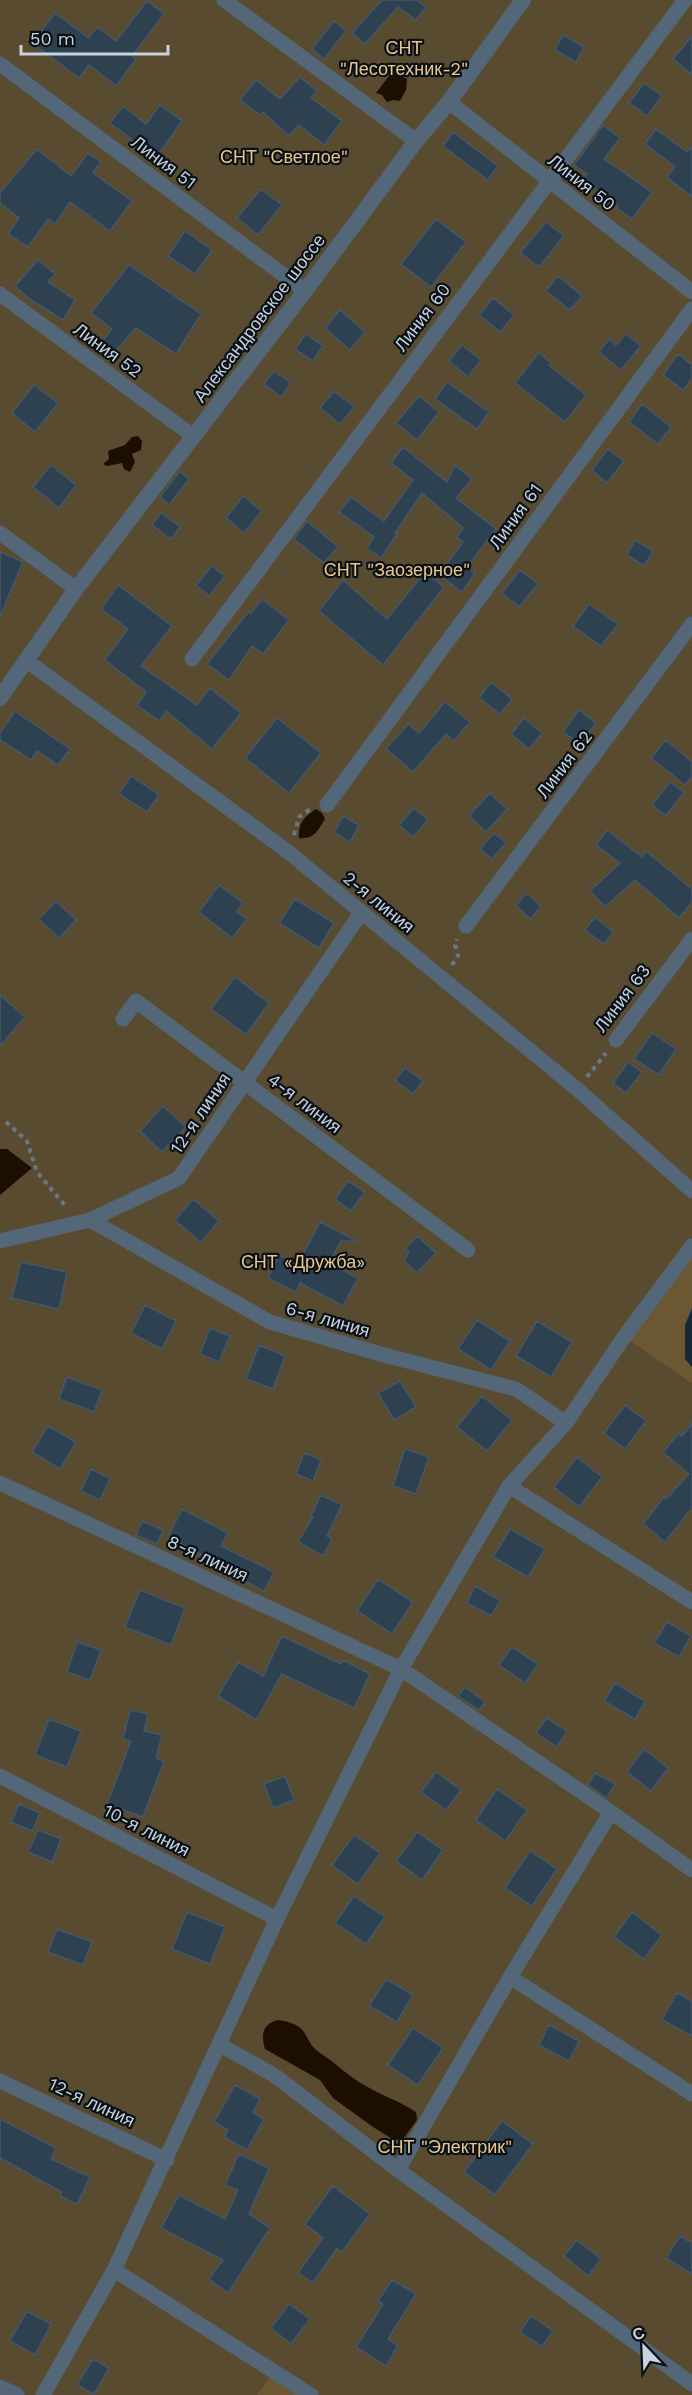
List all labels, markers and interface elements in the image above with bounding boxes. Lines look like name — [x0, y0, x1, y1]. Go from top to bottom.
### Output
scale bar — [21, 18, 168, 56]
text: 50 m — [30, 28, 75, 49]
park label: СНТ "Лесотехник-2" — [340, 37, 468, 79]
street label: Линия 51 — [128, 131, 200, 193]
park label: СНТ "Светлое" — [220, 146, 348, 167]
street label: Линия 50 — [544, 149, 620, 215]
street label: Александровское шоссе — [189, 230, 329, 406]
street label: Линия 60 — [390, 279, 454, 355]
street label: Линия 52 — [70, 318, 146, 382]
street label: Линия 61 — [484, 479, 546, 553]
park label: СНТ "Заозерное" — [324, 559, 470, 580]
street label: Линия 62 — [532, 726, 596, 802]
street label: 2-я линия — [339, 867, 419, 937]
street label: Линия 63 — [590, 960, 654, 1036]
street label: 12-я линия — [165, 1069, 235, 1157]
street label: 4-я линия — [264, 1069, 346, 1137]
park label: СНТ «Дружба» — [241, 1251, 365, 1272]
street label: 6-я линия — [284, 1297, 372, 1341]
street label: 8-я линия — [164, 1530, 252, 1586]
street label: 10-я линия — [101, 1799, 193, 1861]
street label: 12-я линия — [46, 2073, 138, 2131]
park label: СНТ "Электрик" — [378, 2136, 512, 2157]
north arrow — [614, 2317, 674, 2377]
text: С — [629, 2322, 648, 2345]

